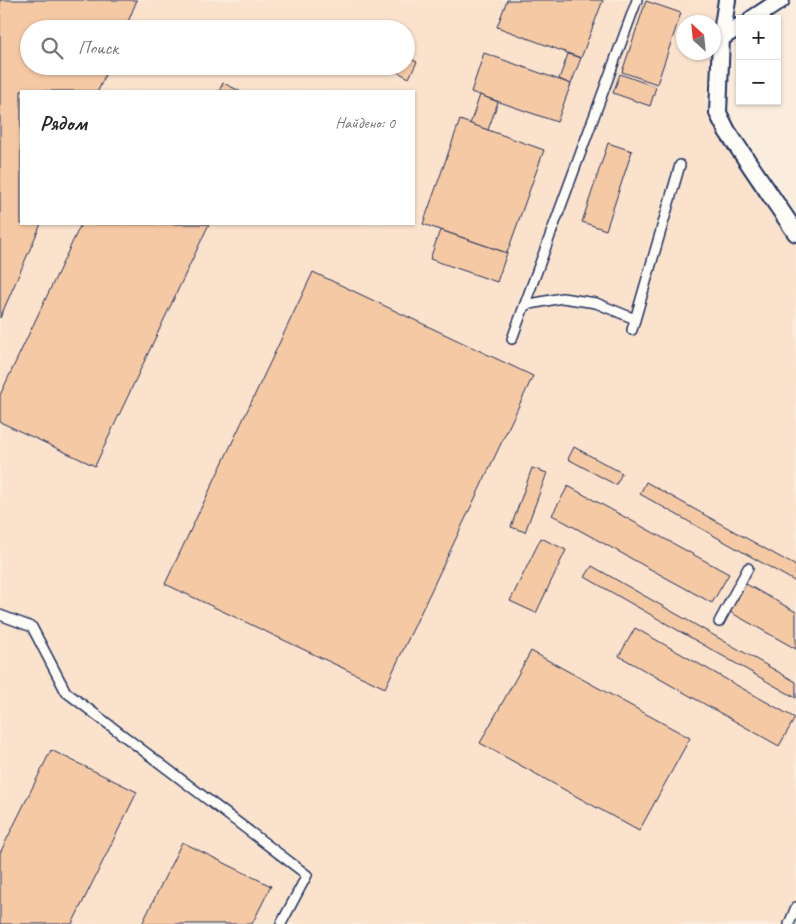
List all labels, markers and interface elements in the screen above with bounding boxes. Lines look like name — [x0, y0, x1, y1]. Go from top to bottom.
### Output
north arrow — [676, 15, 721, 60]
map controls — [736, 15, 781, 105]
button: + — [736, 15, 781, 60]
search box — [20, 20, 415, 75]
icon: search — [38, 34, 66, 62]
text: Поиск — [78, 36, 118, 60]
button: − — [736, 60, 781, 105]
text: Рядом — [40, 110, 87, 136]
text: Найдено: 0 — [335, 113, 395, 133]

